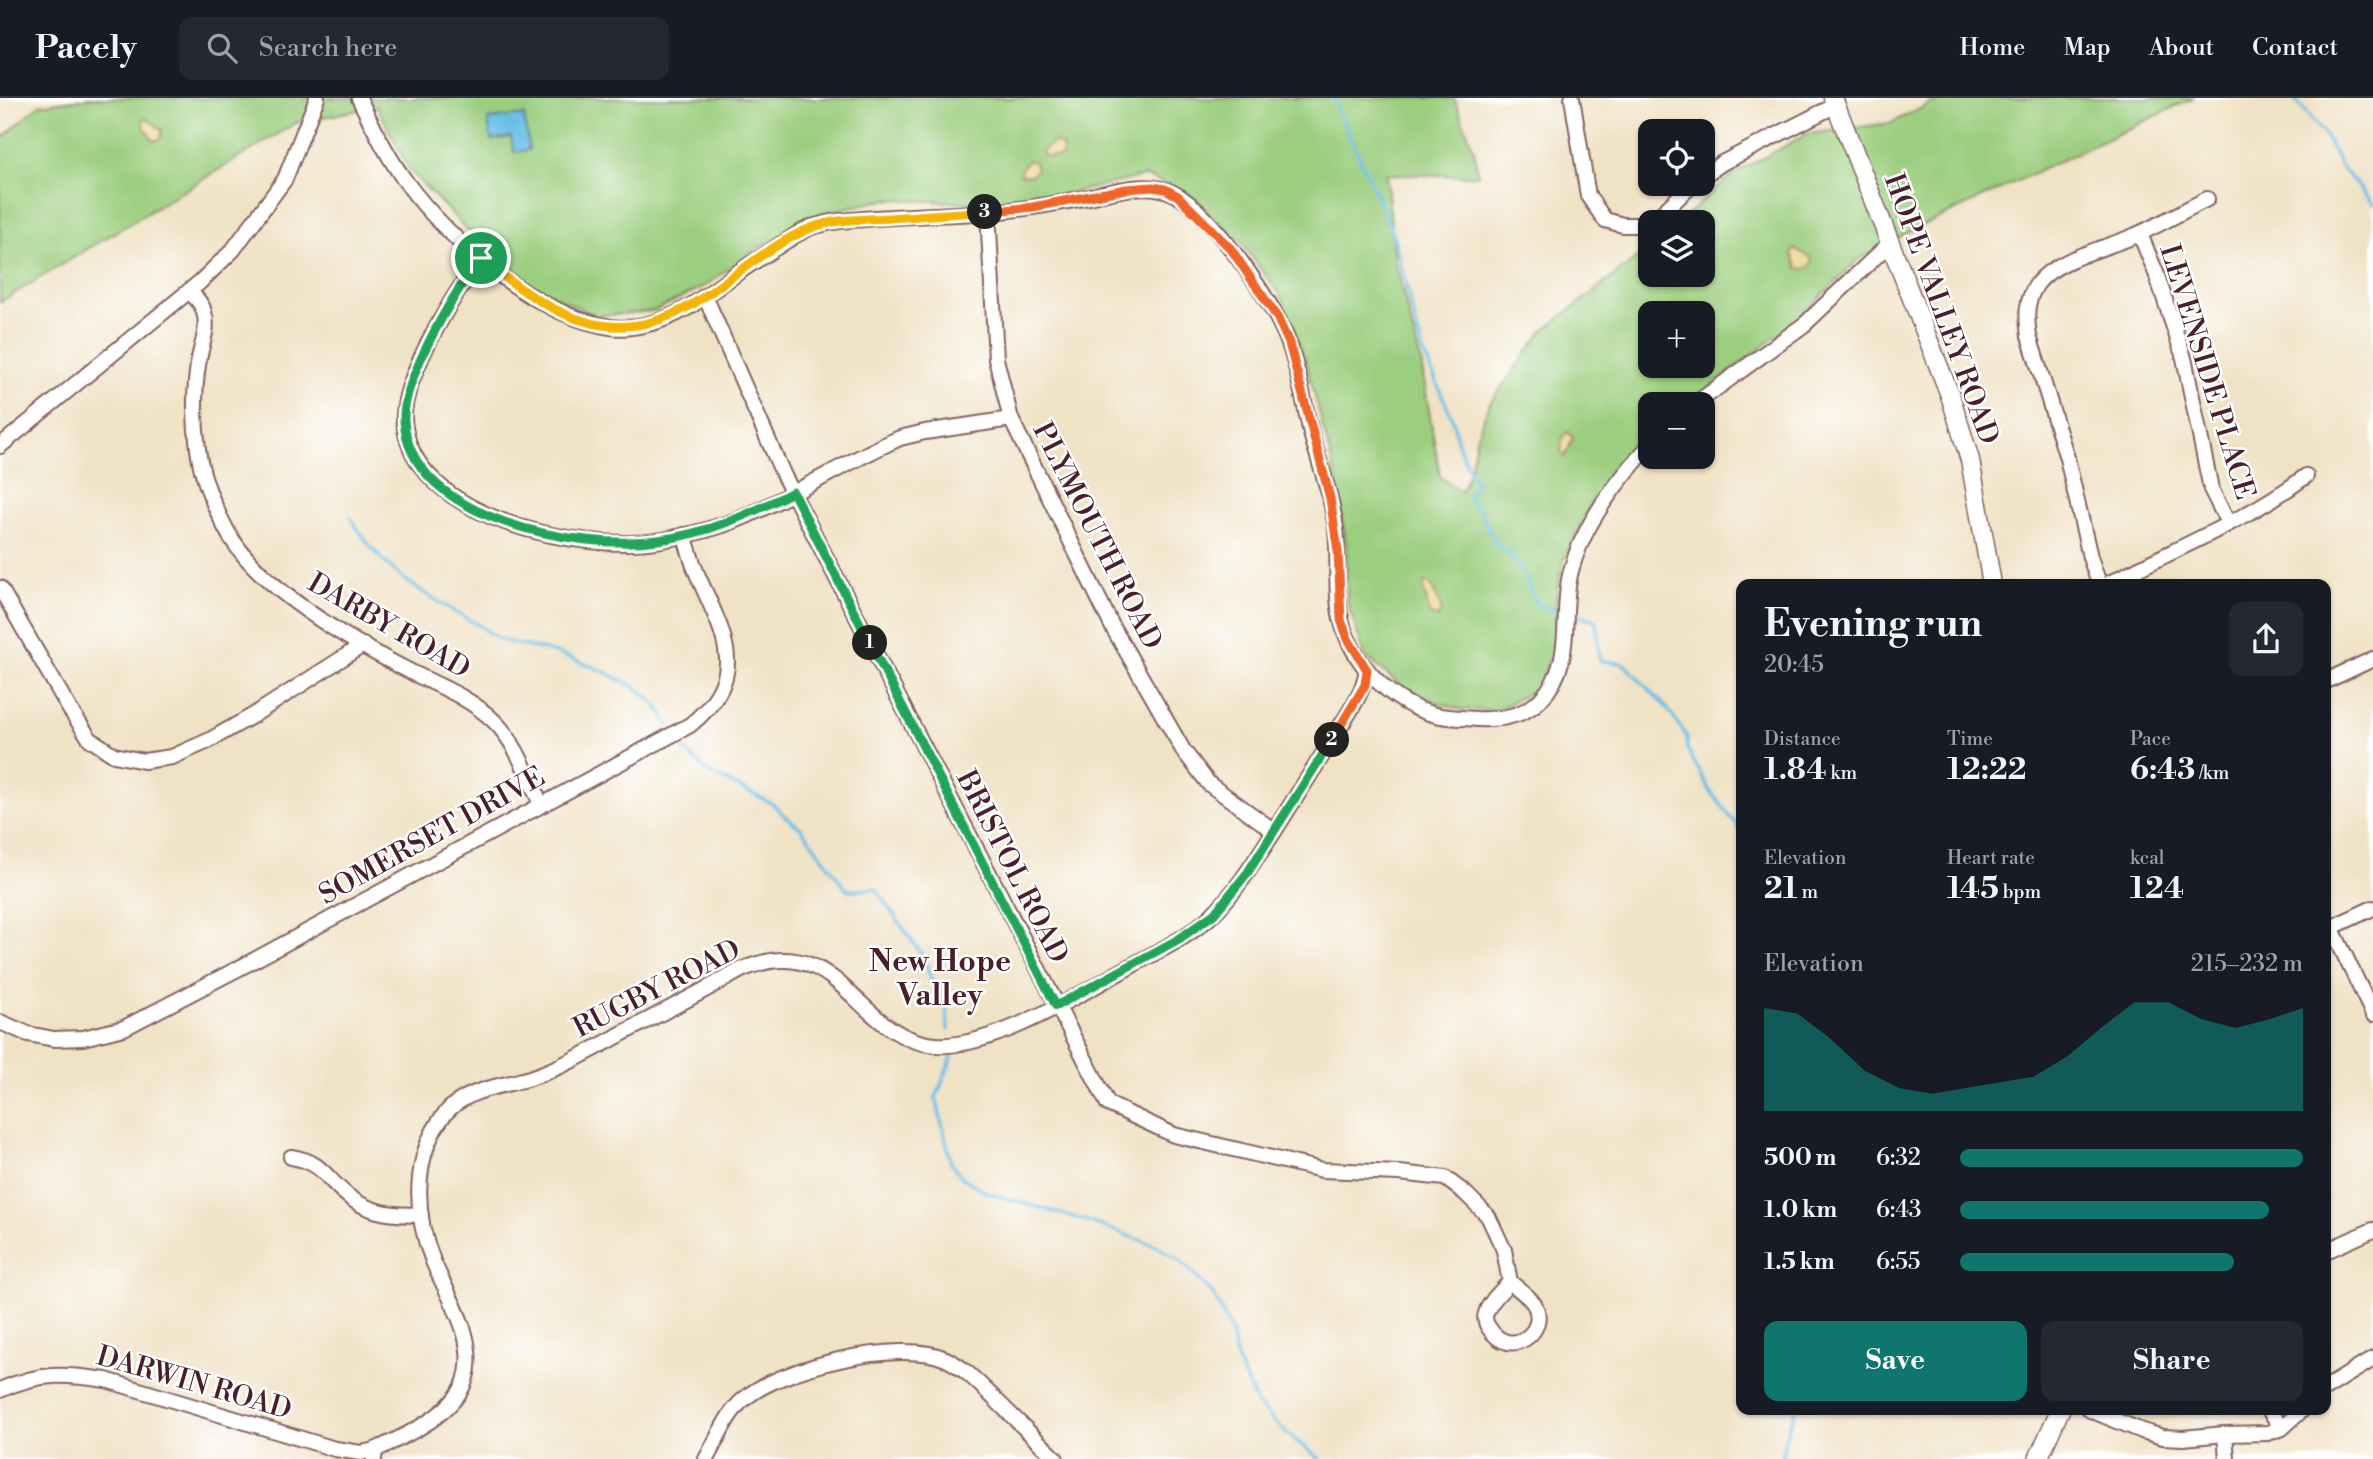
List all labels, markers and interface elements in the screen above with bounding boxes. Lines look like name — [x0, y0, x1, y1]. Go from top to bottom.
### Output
search box — [179, 17, 669, 80]
text: Pacely — [35, 28, 137, 69]
icon: search — [203, 29, 241, 67]
text: Search here — [259, 32, 397, 64]
text: Home — [1960, 33, 2025, 63]
text: Map — [2063, 33, 2111, 63]
text: About — [2149, 33, 2214, 63]
text: Contact — [2252, 33, 2338, 63]
map controls — [1638, 119, 1715, 469]
button: locate — [1638, 119, 1715, 196]
street label: HOPE VALLEY ROAD — [1876, 169, 2006, 449]
pin: 3 — [968, 194, 1002, 230]
text: 3 — [979, 199, 990, 223]
button: layers — [1638, 210, 1715, 287]
pin — [451, 228, 511, 288]
icon: arrive — [462, 239, 500, 277]
street label: LEVENSIDE PLACE — [2151, 240, 2263, 504]
button: + — [1638, 301, 1715, 378]
button: − — [1638, 392, 1715, 469]
street label: PLYMOUTH ROAD — [1025, 416, 1169, 656]
street label: DARBY ROAD — [302, 565, 476, 687]
text: Evening run — [1764, 601, 1982, 648]
button: share — [2229, 602, 2303, 676]
pin: 1 — [852, 626, 888, 660]
text: 1 — [865, 630, 874, 654]
text: 20:45 — [1764, 651, 1824, 679]
pin: 2 — [1314, 722, 1350, 758]
text: 2 — [1326, 727, 1337, 751]
text: Distance — [1764, 727, 1841, 751]
text: Time — [1947, 727, 1993, 751]
text: Pace — [2130, 727, 2171, 751]
text: 1.84 — [1764, 751, 1827, 789]
text: 12:22 — [1947, 751, 2026, 789]
text: 6:43 — [2130, 751, 2195, 789]
street label: SOMERSET DRIVE — [313, 759, 551, 913]
text: km — [1827, 761, 1857, 785]
text: /km — [2195, 761, 2229, 785]
street label: BRISTOL ROAD — [948, 764, 1076, 969]
text: Elevation — [1764, 846, 1846, 870]
text: Heart rate — [1947, 846, 2035, 870]
text: kcal — [2130, 846, 2164, 870]
text: 21 — [1764, 870, 1798, 908]
text: 145 — [1947, 870, 1999, 908]
text: 124 — [2130, 870, 2184, 908]
text: m — [1798, 880, 1818, 904]
text: bpm — [1999, 880, 2041, 904]
street label: RUGBY ROAD — [568, 932, 746, 1046]
district label: New Hope Valley — [869, 943, 1011, 1015]
text: Elevation — [1764, 950, 1864, 978]
text: 215–232 m — [2191, 950, 2303, 978]
text: 500 m — [1764, 1144, 1836, 1172]
text: 6:32 — [1876, 1144, 1921, 1172]
text: 1.0 km — [1764, 1196, 1837, 1224]
text: 6:43 — [1876, 1196, 1922, 1224]
text: 1.5 km — [1764, 1248, 1835, 1276]
text: 6:55 — [1876, 1248, 1920, 1276]
button: Save — [1764, 1321, 2027, 1401]
button: Share — [2041, 1321, 2303, 1401]
street label: DARWIN ROAD — [92, 1338, 296, 1428]

